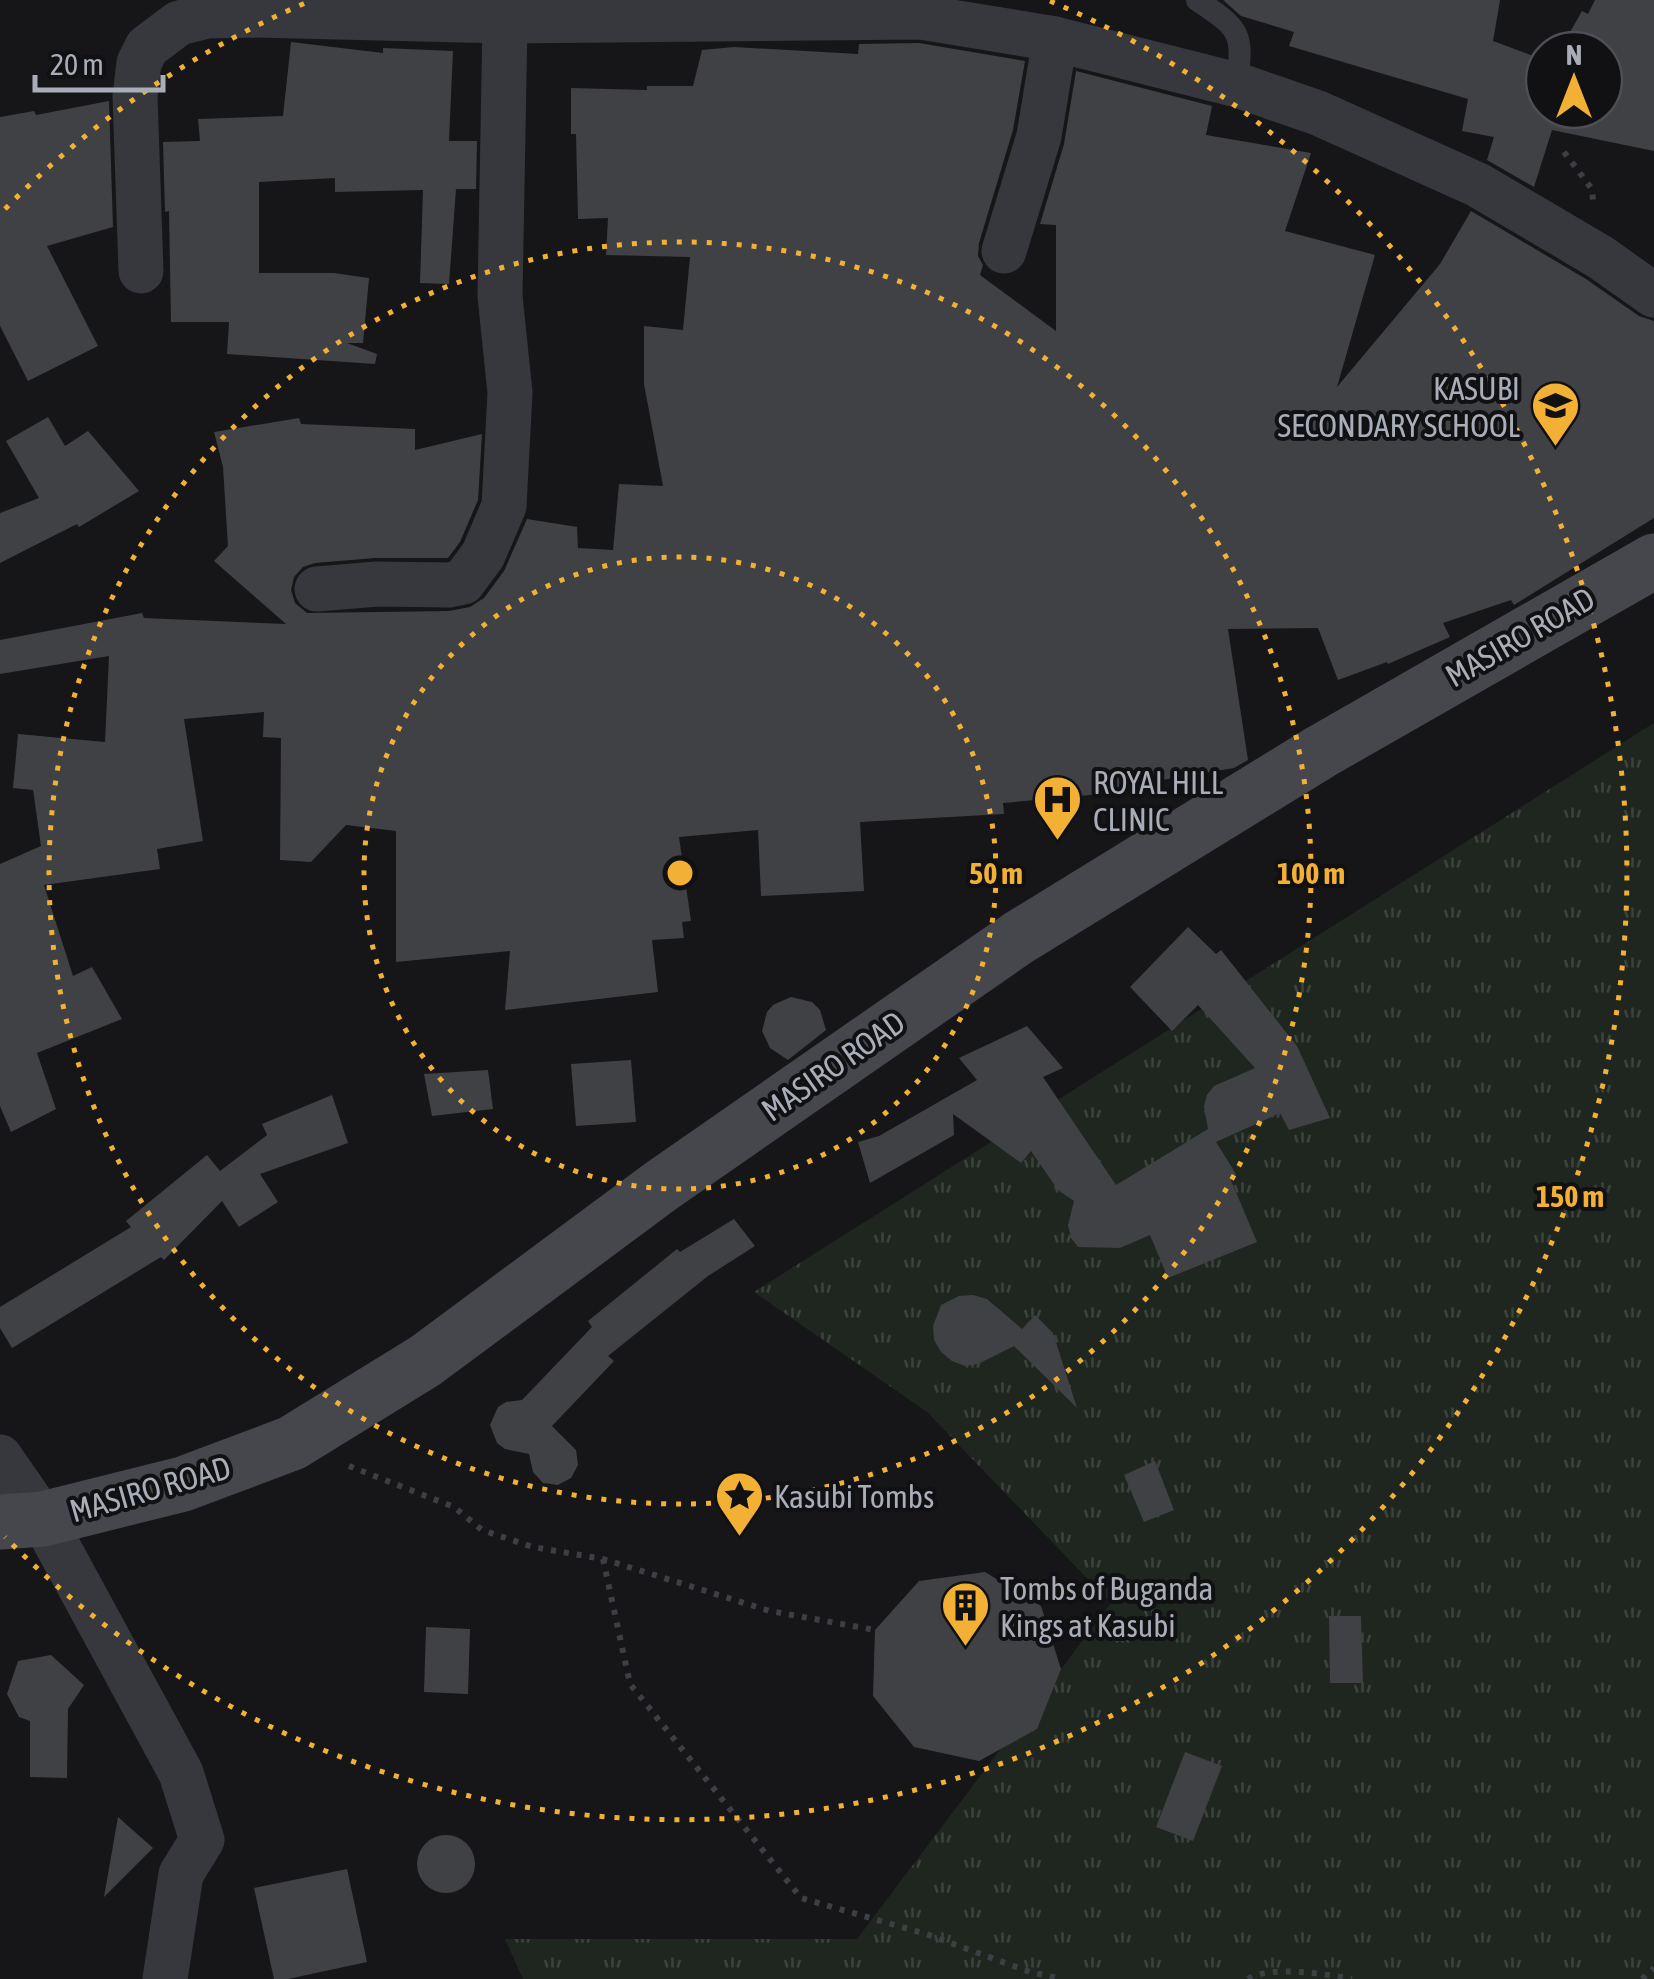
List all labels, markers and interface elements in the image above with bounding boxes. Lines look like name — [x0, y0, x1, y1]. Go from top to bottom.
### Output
scale bar — [35, 30, 162, 92]
north arrow — [1524, 30, 1624, 130]
text: N — [1566, 39, 1582, 71]
text: 20 m — [50, 47, 104, 81]
place label: KASUBI SECONDARY SCHOOL — [1278, 370, 1521, 444]
school or university icon: KASUBI SECONDARY SCHOOL — [1529, 380, 1581, 448]
street label: MASIRO ROAD — [1439, 580, 1601, 694]
place label: ROYAL HILL CLINIC — [1093, 764, 1224, 838]
hospital icon: ROYAL HILL CLINIC — [1032, 774, 1084, 842]
centre of rings — [662, 855, 698, 891]
text: 50 m — [969, 856, 1023, 890]
text: 100 m — [1277, 856, 1345, 890]
street label: MASIRO ROAD — [755, 1003, 911, 1129]
text: 150 m — [1536, 1179, 1604, 1213]
street label: MASIRO ROAD — [65, 1448, 235, 1530]
place icon: Kasubi Tombs — [713, 1470, 765, 1538]
place label: Kasubi Tombs — [774, 1478, 934, 1515]
place label: Tombs of Buganda Kings at Kasubi — [1000, 1570, 1214, 1644]
building icon: Tombs of Buganda Kings at Kasubi — [939, 1580, 991, 1648]

